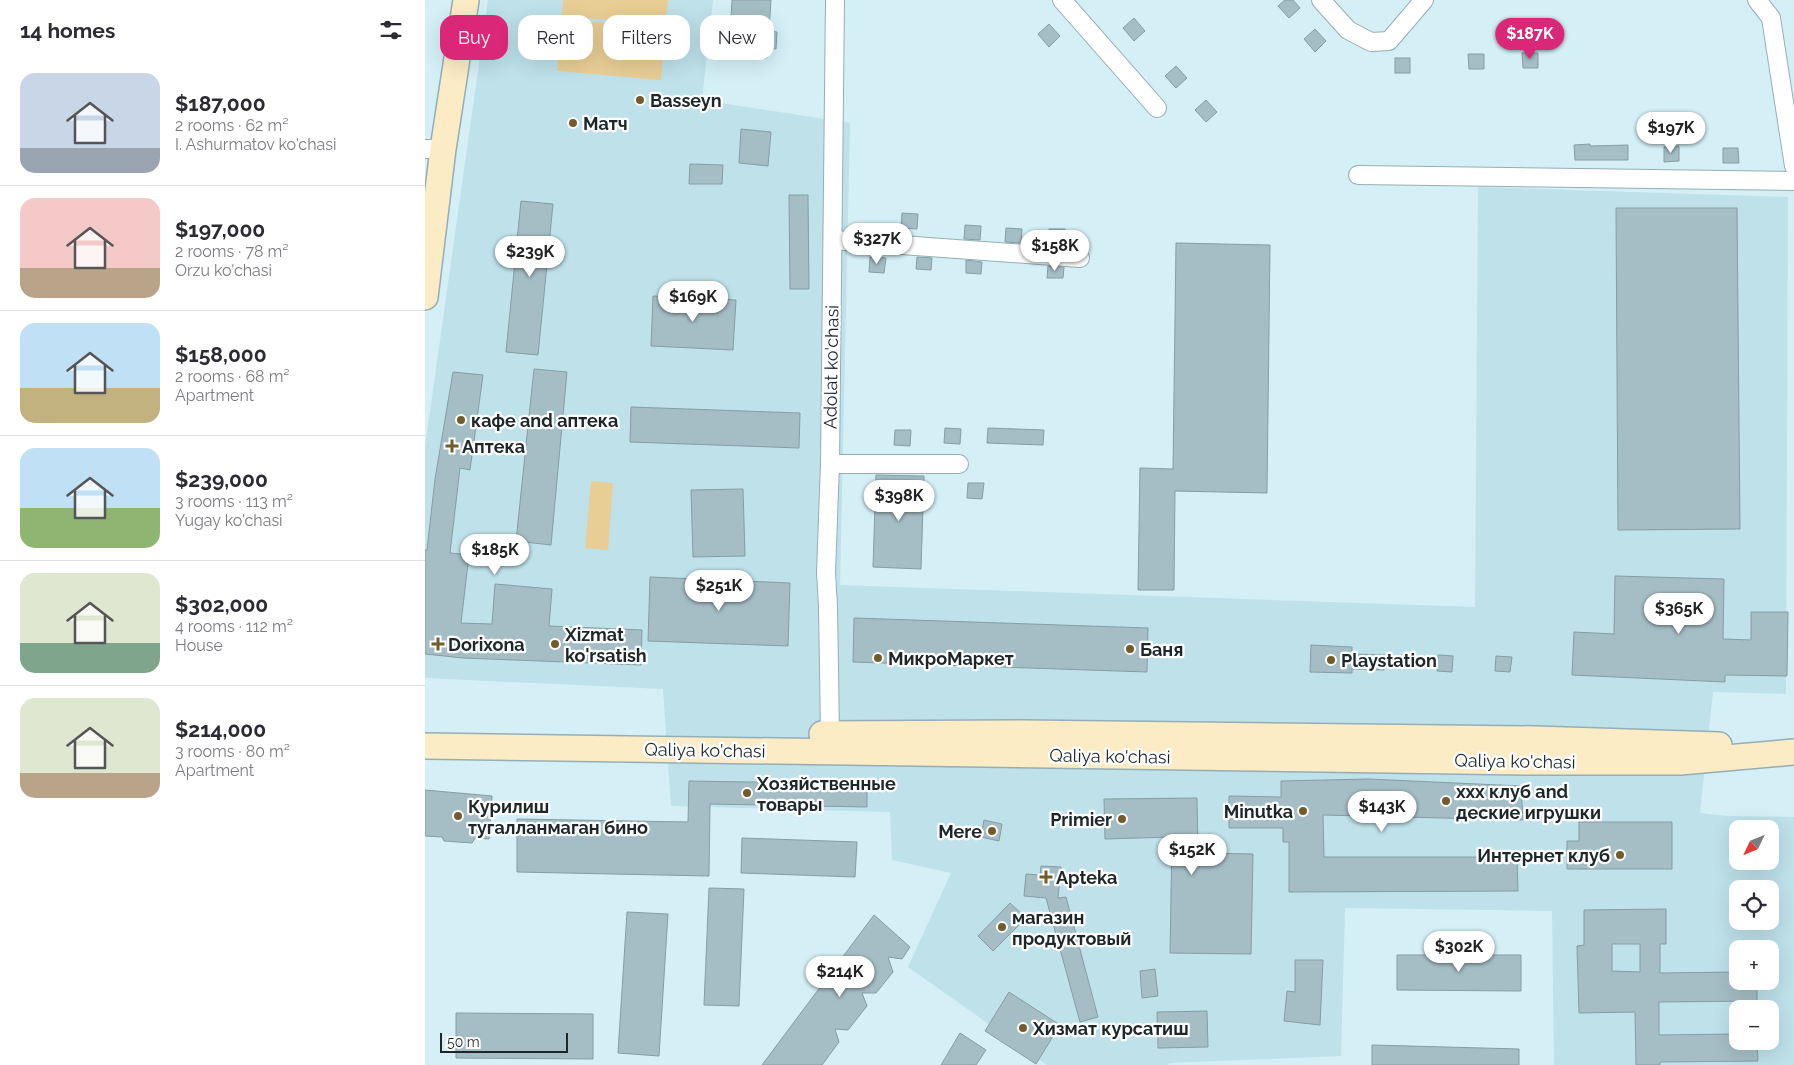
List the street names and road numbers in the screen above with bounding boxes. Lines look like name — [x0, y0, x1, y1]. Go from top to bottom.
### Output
street label: Adolat ko'chasi — [819, 305, 843, 429]
street label: Qaliya ko'chasi — [644, 738, 766, 762]
street label: Qaliya ko'chasi — [1049, 744, 1171, 768]
street label: Qaliya ko'chasi — [1454, 749, 1576, 773]

